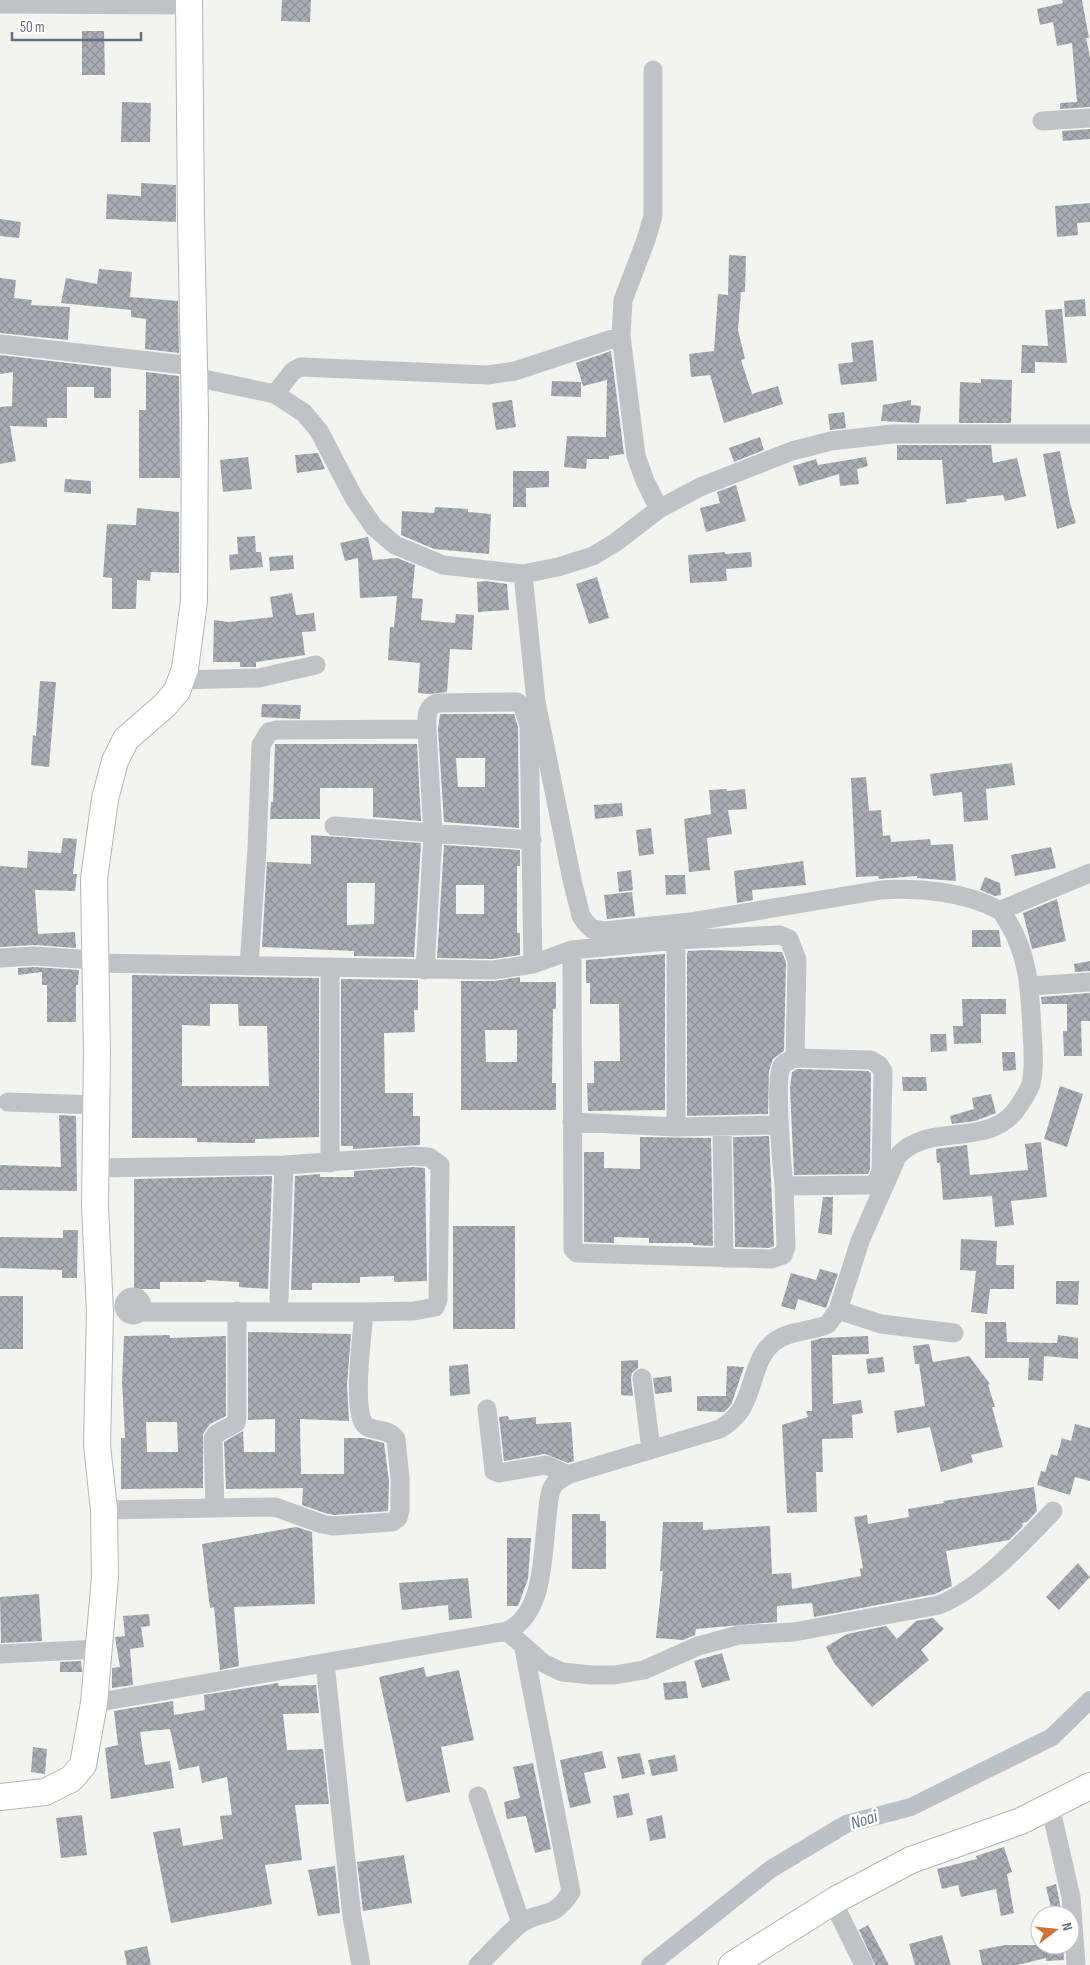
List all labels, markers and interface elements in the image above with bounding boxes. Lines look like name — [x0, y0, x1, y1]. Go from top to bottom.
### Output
scale bar — [12, 10, 141, 42]
text: 50 m — [20, 18, 45, 37]
water label: Noai — [848, 1806, 881, 1834]
north arrow — [1030, 1905, 1080, 1955]
text: N — [1058, 1921, 1076, 1932]

